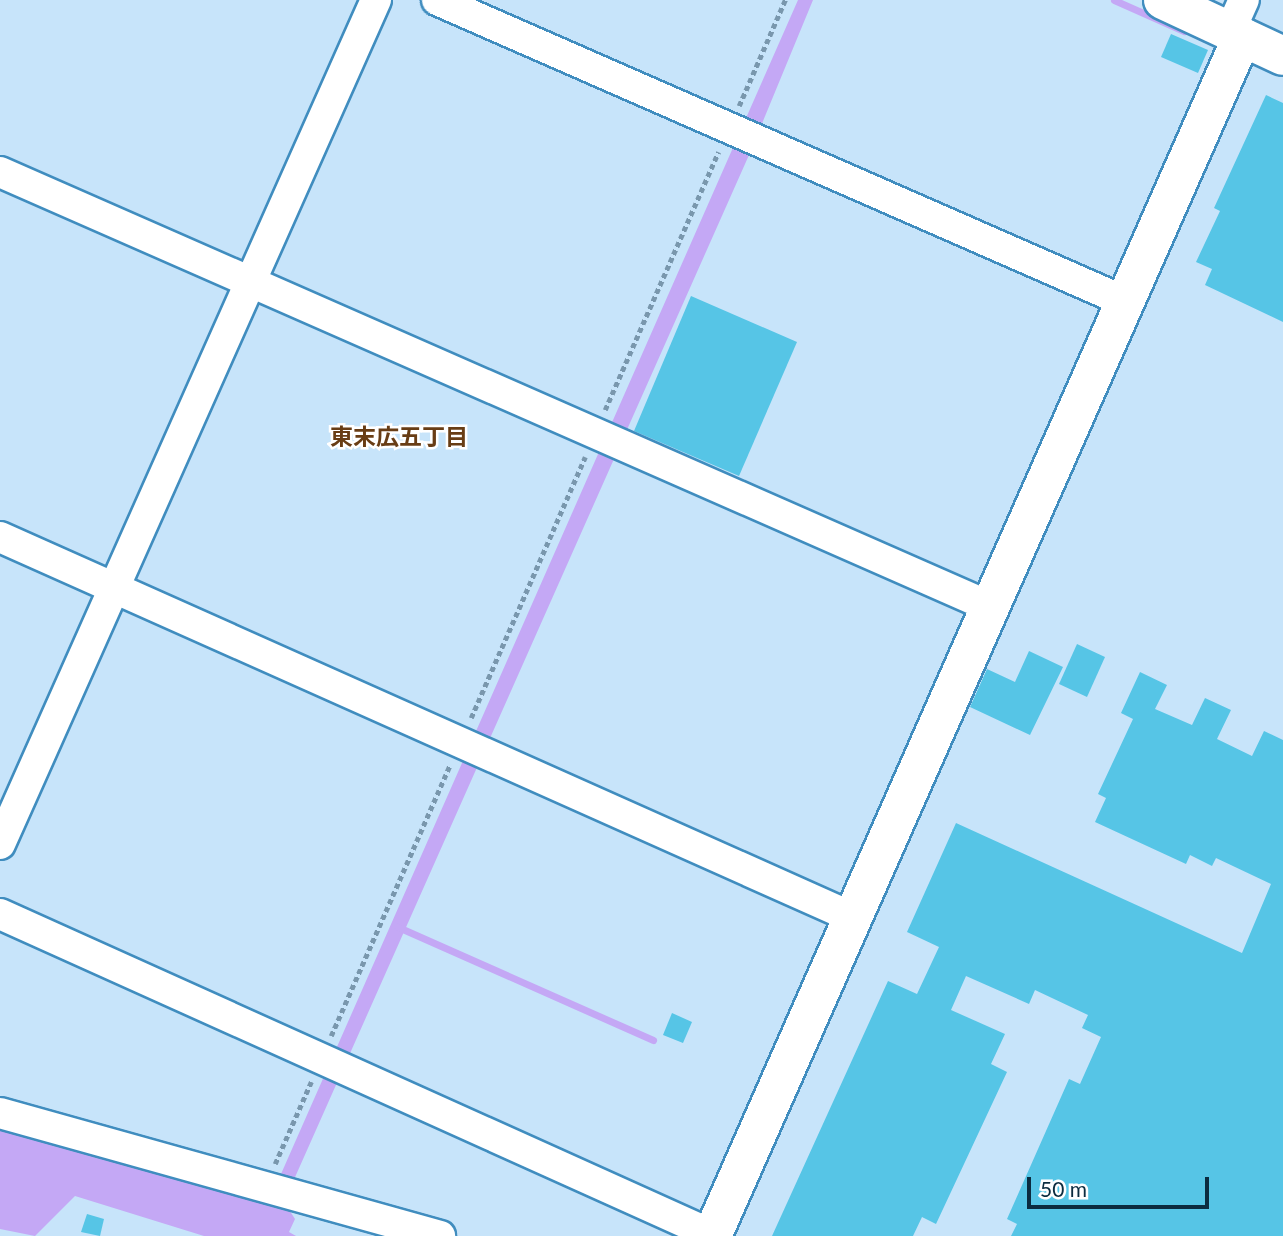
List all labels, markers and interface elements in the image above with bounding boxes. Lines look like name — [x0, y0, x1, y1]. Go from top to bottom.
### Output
district label: 東末広五丁目 — [330, 422, 468, 450]
scale bar — [1031, 1162, 1213, 1206]
text: 50 m — [1040, 1176, 1087, 1201]

